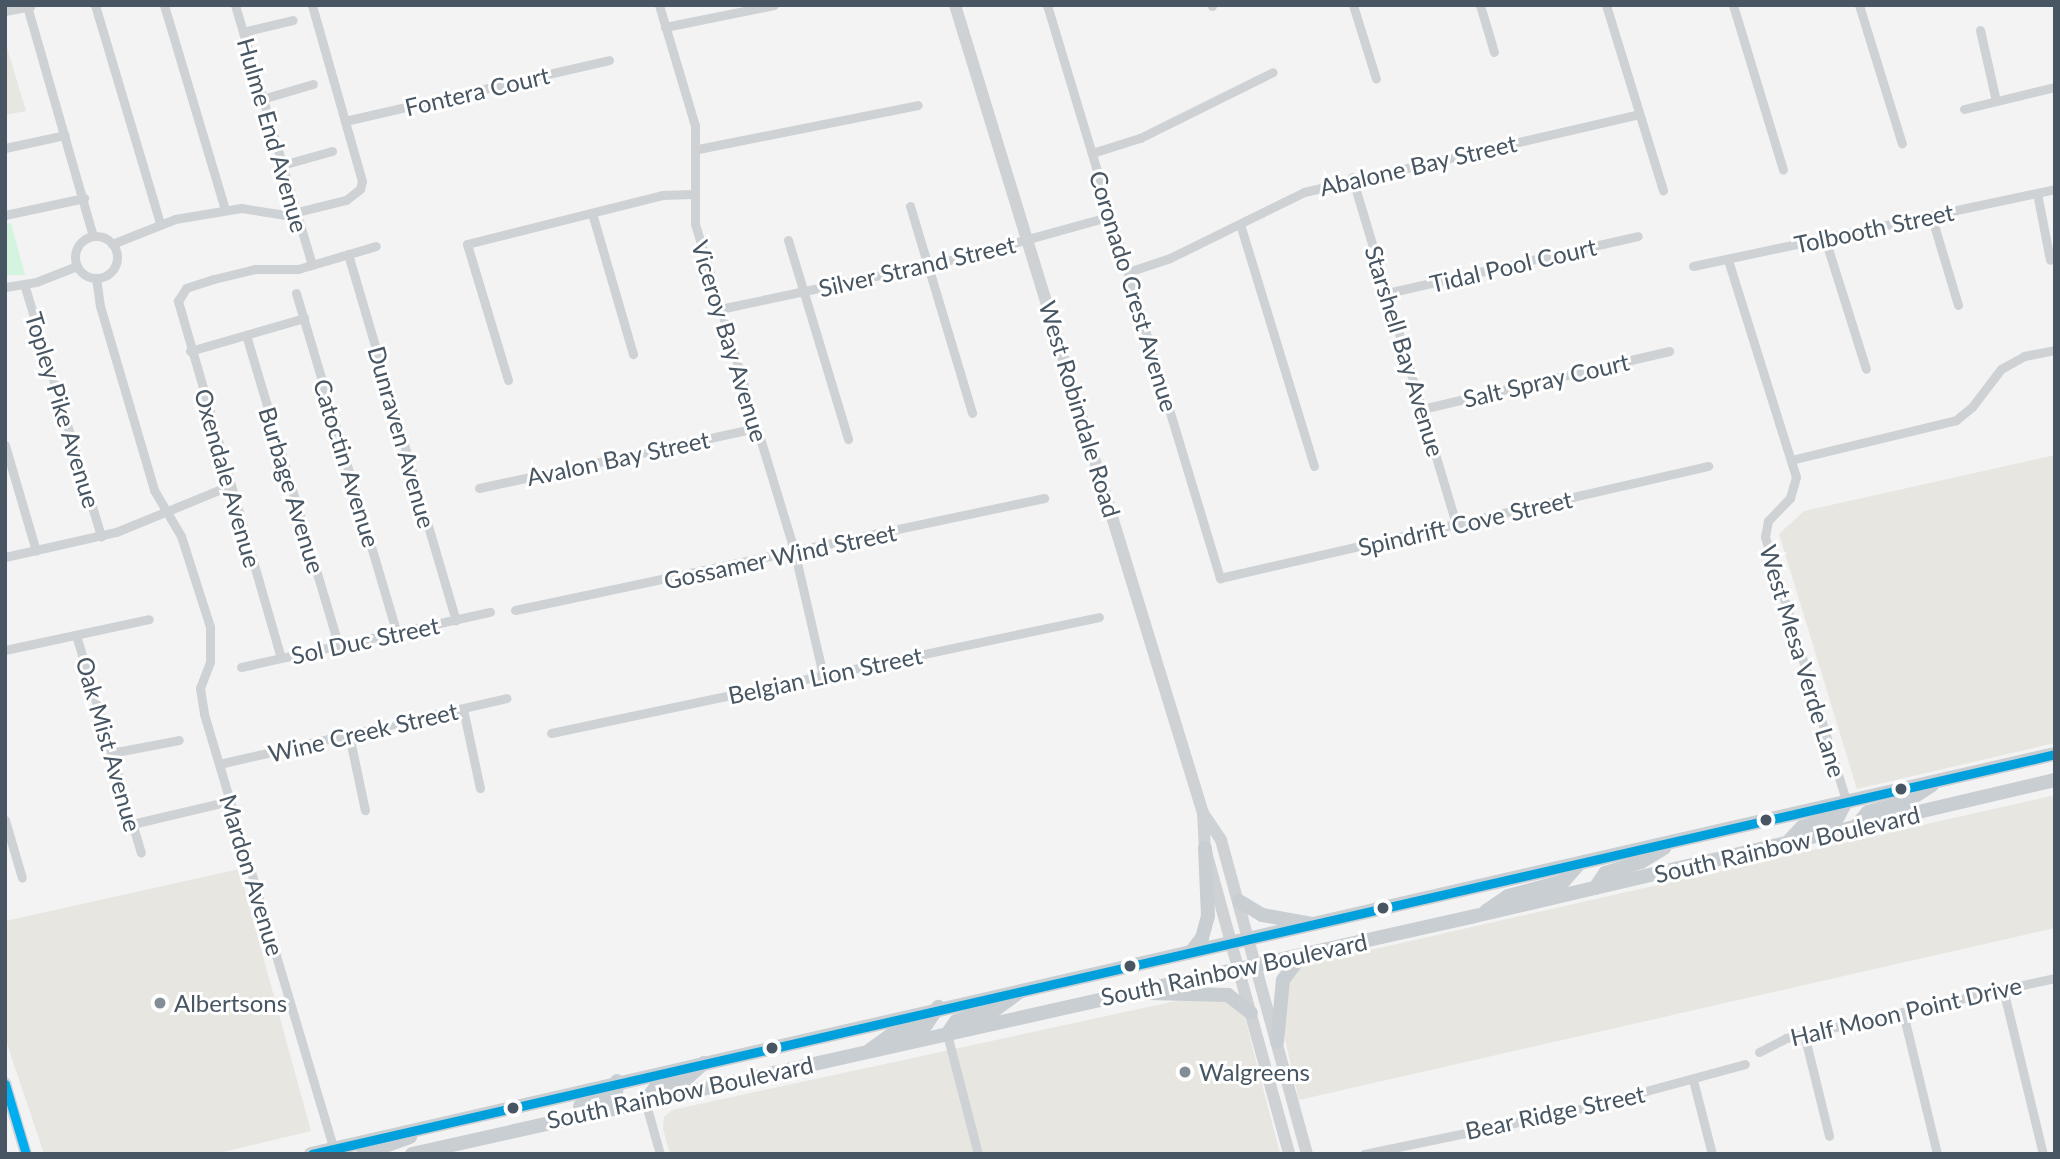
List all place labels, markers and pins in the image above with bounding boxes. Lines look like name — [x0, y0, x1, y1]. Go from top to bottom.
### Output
unlabelled marker — [1894, 782, 1908, 796]
unlabelled marker — [1759, 813, 1773, 827]
unlabelled marker — [1376, 901, 1390, 915]
unlabelled marker — [1123, 959, 1137, 973]
place label: Albertsons — [174, 989, 287, 1017]
marker: Albertsons — [152, 995, 168, 1011]
unlabelled marker — [765, 1041, 779, 1055]
place label: Walgreens — [1199, 1058, 1310, 1086]
marker: Walgreens — [1177, 1064, 1193, 1080]
unlabelled marker — [506, 1101, 520, 1115]

